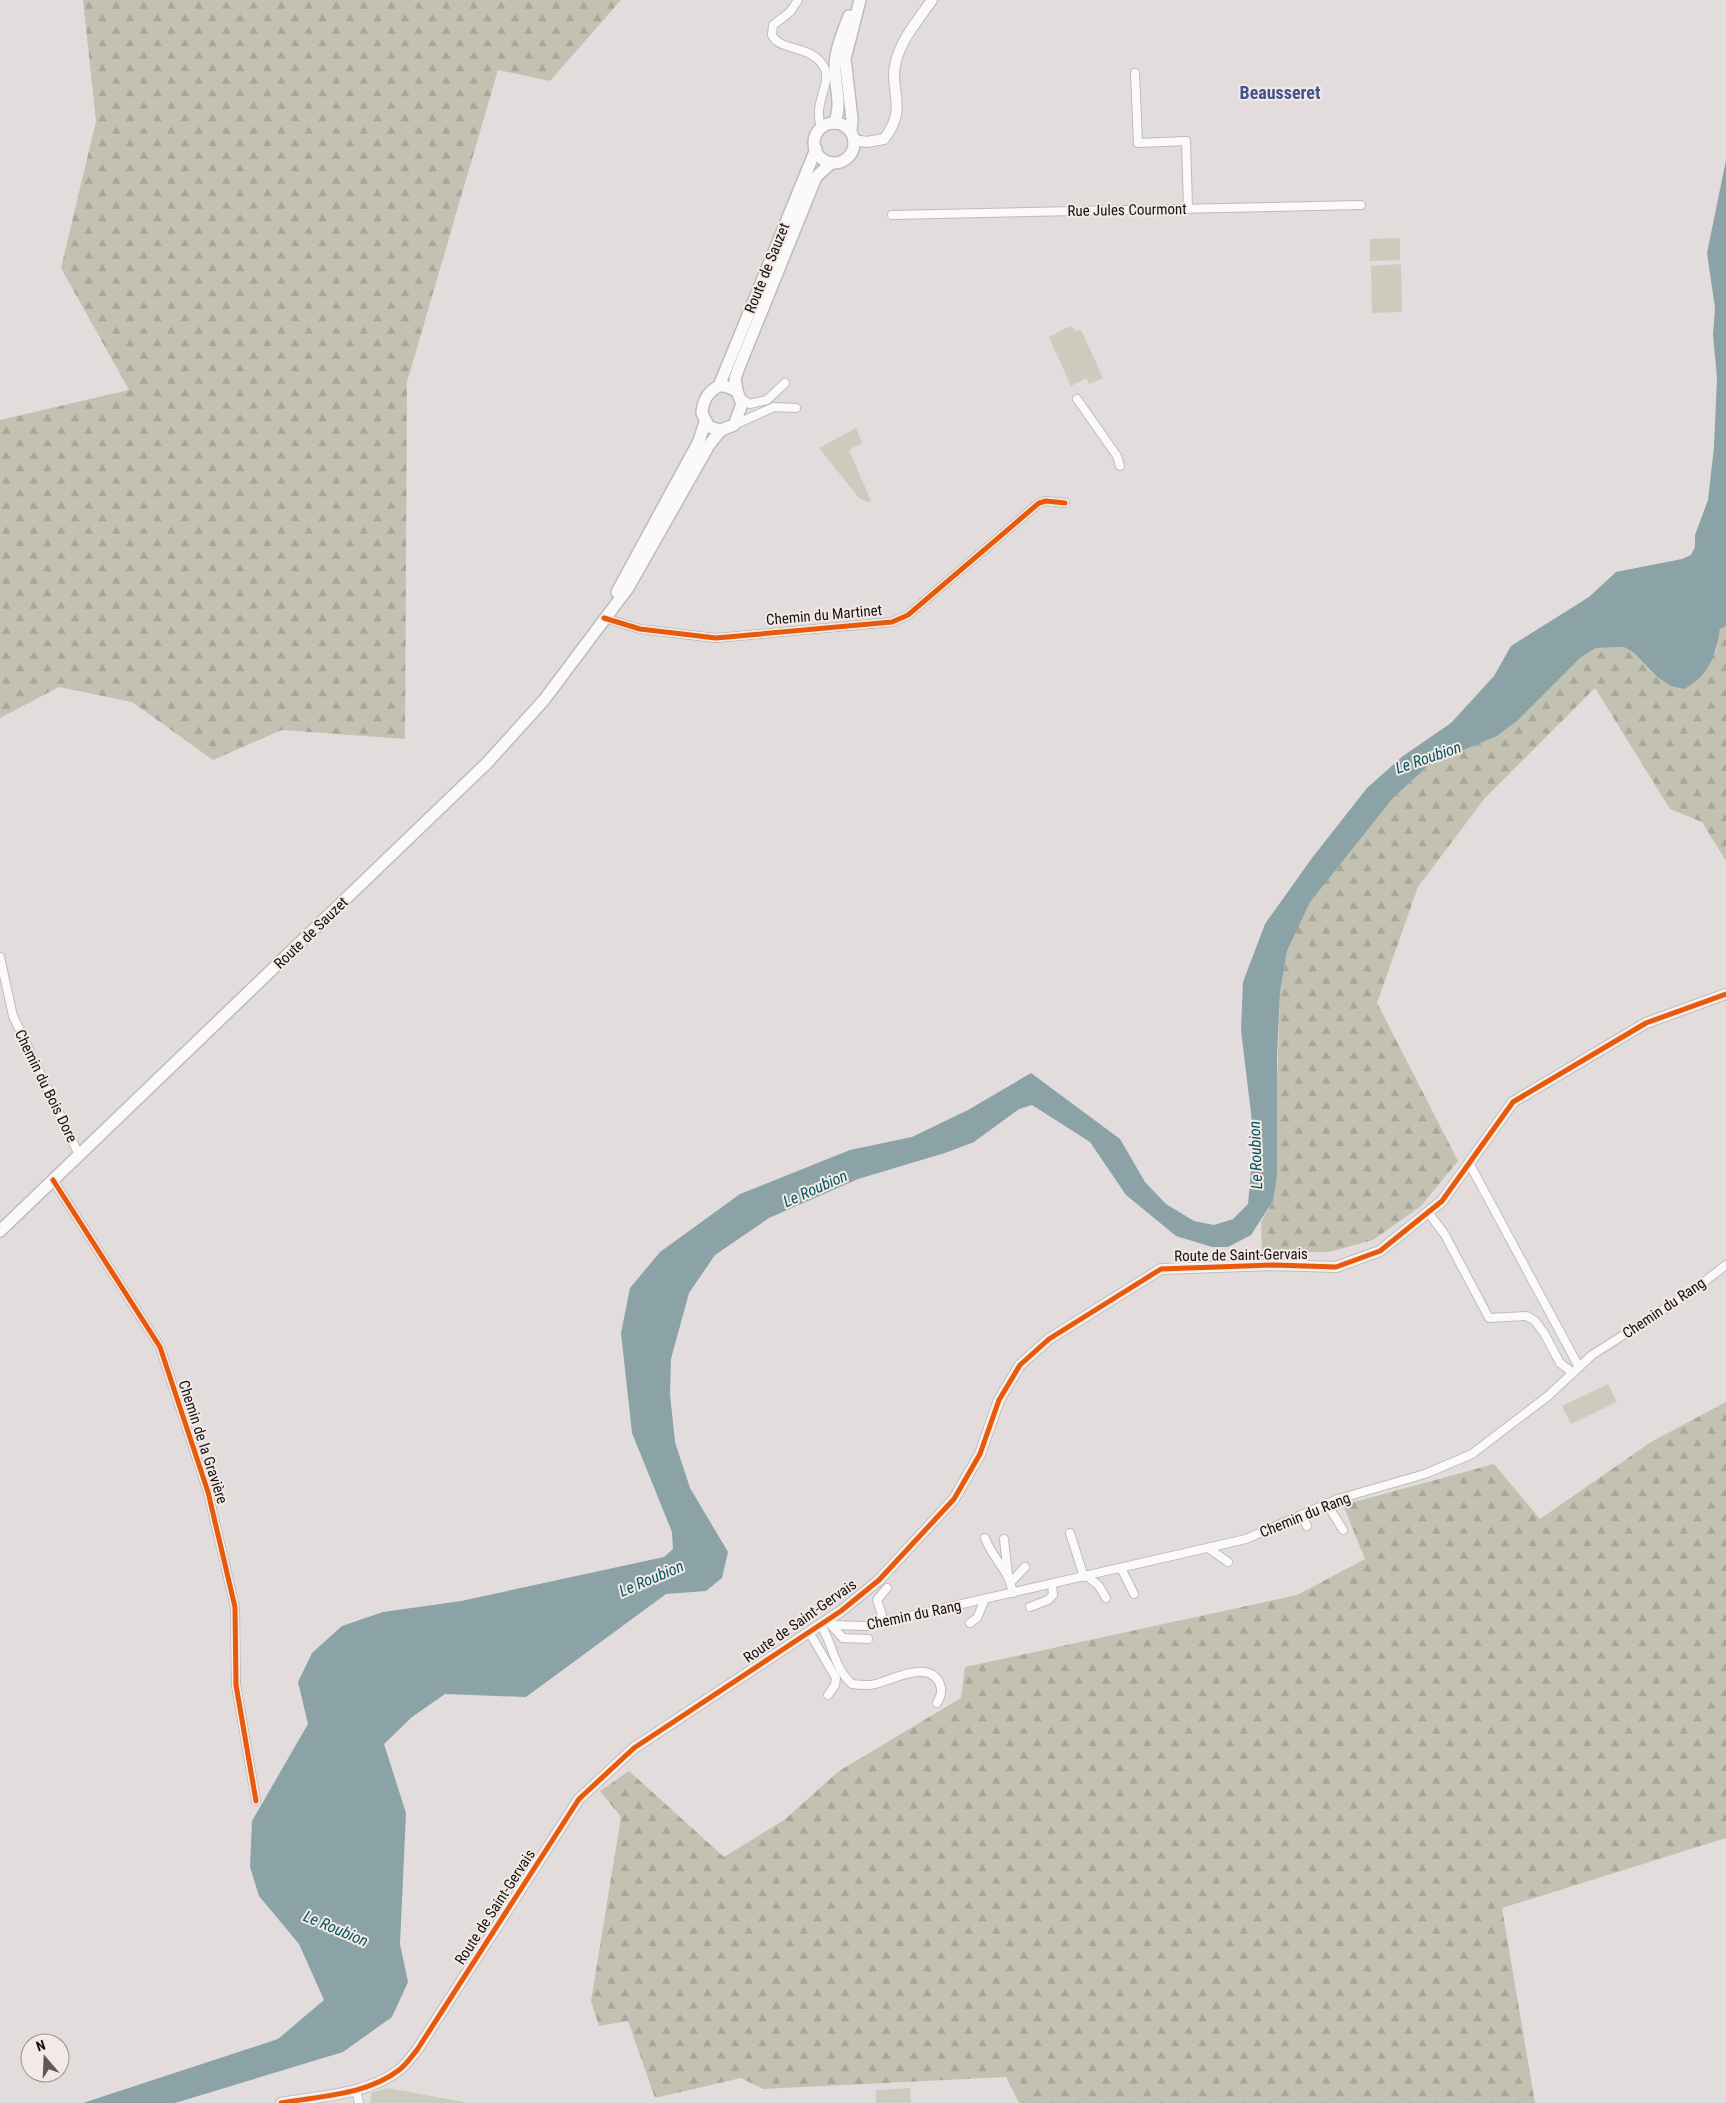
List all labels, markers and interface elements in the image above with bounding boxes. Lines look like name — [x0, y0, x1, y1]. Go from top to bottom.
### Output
district label: Beausseret — [1240, 82, 1321, 103]
street label: Rue Jules Courmont — [1067, 200, 1187, 220]
street label: Route de Sauzet — [741, 220, 793, 316]
street label: Chemin du Martinet — [765, 601, 883, 629]
water label: Le Roubion — [1393, 737, 1464, 778]
street label: Route de Sauzet — [270, 893, 352, 973]
street label: Chemin du Bois Dore — [11, 1027, 81, 1145]
water label: Le Roubion — [1245, 1120, 1266, 1189]
water label: Le Roubion — [780, 1166, 850, 1211]
street label: Route de Saint-Gervais — [1174, 1245, 1308, 1265]
street label: Chemin du Rang — [1619, 1274, 1709, 1342]
street label: Chemin de la Gravière — [175, 1378, 231, 1506]
street label: Chemin du Rang — [1257, 1489, 1353, 1541]
water label: Le Roubion — [616, 1556, 686, 1601]
street label: Route de Saint-Gervais — [740, 1575, 860, 1667]
street label: Chemin du Rang — [865, 1596, 963, 1634]
street label: Route de Saint-Gervais — [451, 1846, 539, 1968]
water label: Le Roubion — [301, 1906, 371, 1951]
north arrow — [20, 2033, 70, 2083]
text: N — [34, 2037, 47, 2055]

